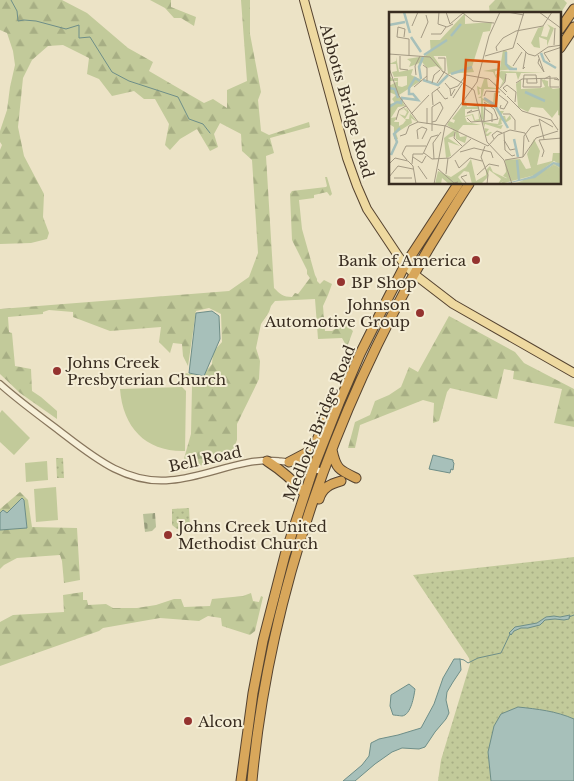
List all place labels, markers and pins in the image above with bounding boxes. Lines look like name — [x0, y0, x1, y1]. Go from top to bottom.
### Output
place label: Bank of America — [338, 251, 467, 270]
marker: Bank of America — [470, 254, 482, 266]
place label: BP Shop — [351, 273, 417, 292]
marker: BP Shop — [335, 276, 347, 288]
place label: Johnson Automotive Group — [264, 295, 410, 331]
marker: Johnson Automotive Group — [414, 307, 426, 319]
place label: Johns Creek Presbyterian Church — [65, 353, 226, 389]
marker: Johns Creek Presbyterian Church — [51, 365, 63, 377]
place label: Johns Creek United Methodist Church — [176, 517, 327, 553]
marker: Johns Creek United Methodist Church — [162, 529, 174, 541]
place label: Alcon — [197, 712, 243, 731]
marker: Alcon — [182, 715, 194, 727]

